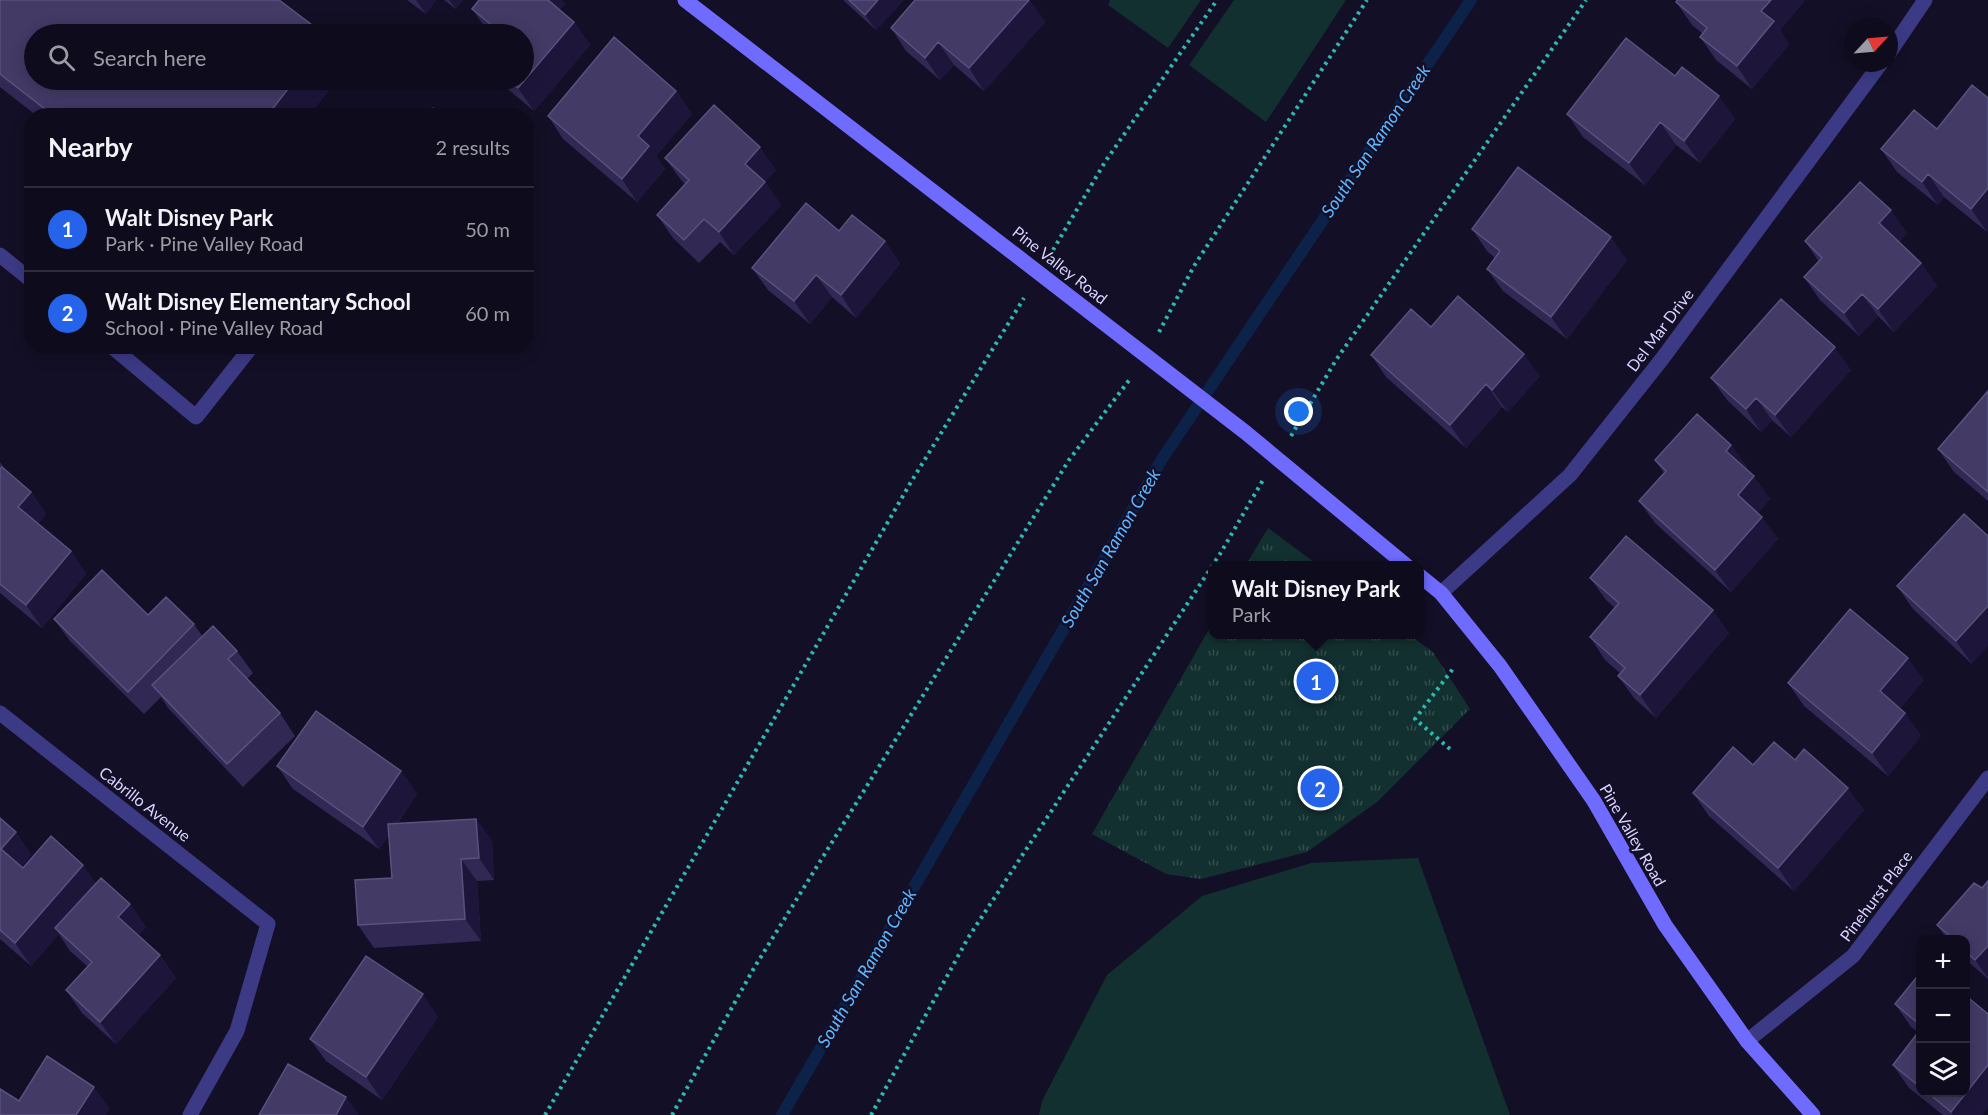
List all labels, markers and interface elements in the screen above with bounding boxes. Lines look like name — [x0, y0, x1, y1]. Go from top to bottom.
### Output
north arrow — [1844, 18, 1898, 72]
search box — [24, 24, 534, 90]
icon: search — [45, 41, 78, 74]
text: Search here — [93, 44, 206, 71]
water label: South San Ramon Creek — [1316, 60, 1435, 221]
text: Nearby — [48, 131, 133, 163]
text: 2 results — [435, 135, 510, 159]
text: Walt Disney Park — [105, 204, 273, 231]
text: 1 — [62, 217, 73, 241]
text: 50 m — [465, 217, 510, 241]
street label: Pine Valley Road — [1009, 222, 1112, 308]
text: Park · Pine Valley Road — [105, 231, 303, 255]
street label: Del Mar Drive — [1622, 285, 1697, 375]
text: Walt Disney Elementary School — [105, 288, 411, 315]
text: 2 — [62, 301, 73, 325]
text: 60 m — [465, 301, 510, 325]
text: School · Pine Valley Road — [105, 315, 323, 339]
your location — [1284, 397, 1313, 426]
water label: South San Ramon Creek — [1056, 464, 1165, 631]
popup — [1208, 561, 1424, 639]
text: Walt Disney Park — [1232, 575, 1400, 602]
text: Park — [1232, 602, 1271, 626]
pin: 1 — [1296, 658, 1336, 704]
street label: Cabrillo Avenue — [96, 762, 195, 845]
pin: 2 — [1300, 766, 1340, 810]
street label: Pine Valley Road — [1596, 780, 1670, 889]
street label: Pinehurst Place — [1835, 847, 1916, 945]
water label: South San Ramon Creek — [812, 884, 921, 1051]
map controls — [1916, 935, 1970, 1097]
button: + — [1916, 935, 1970, 989]
button: − — [1916, 989, 1970, 1043]
button: layers — [1916, 1043, 1970, 1097]

